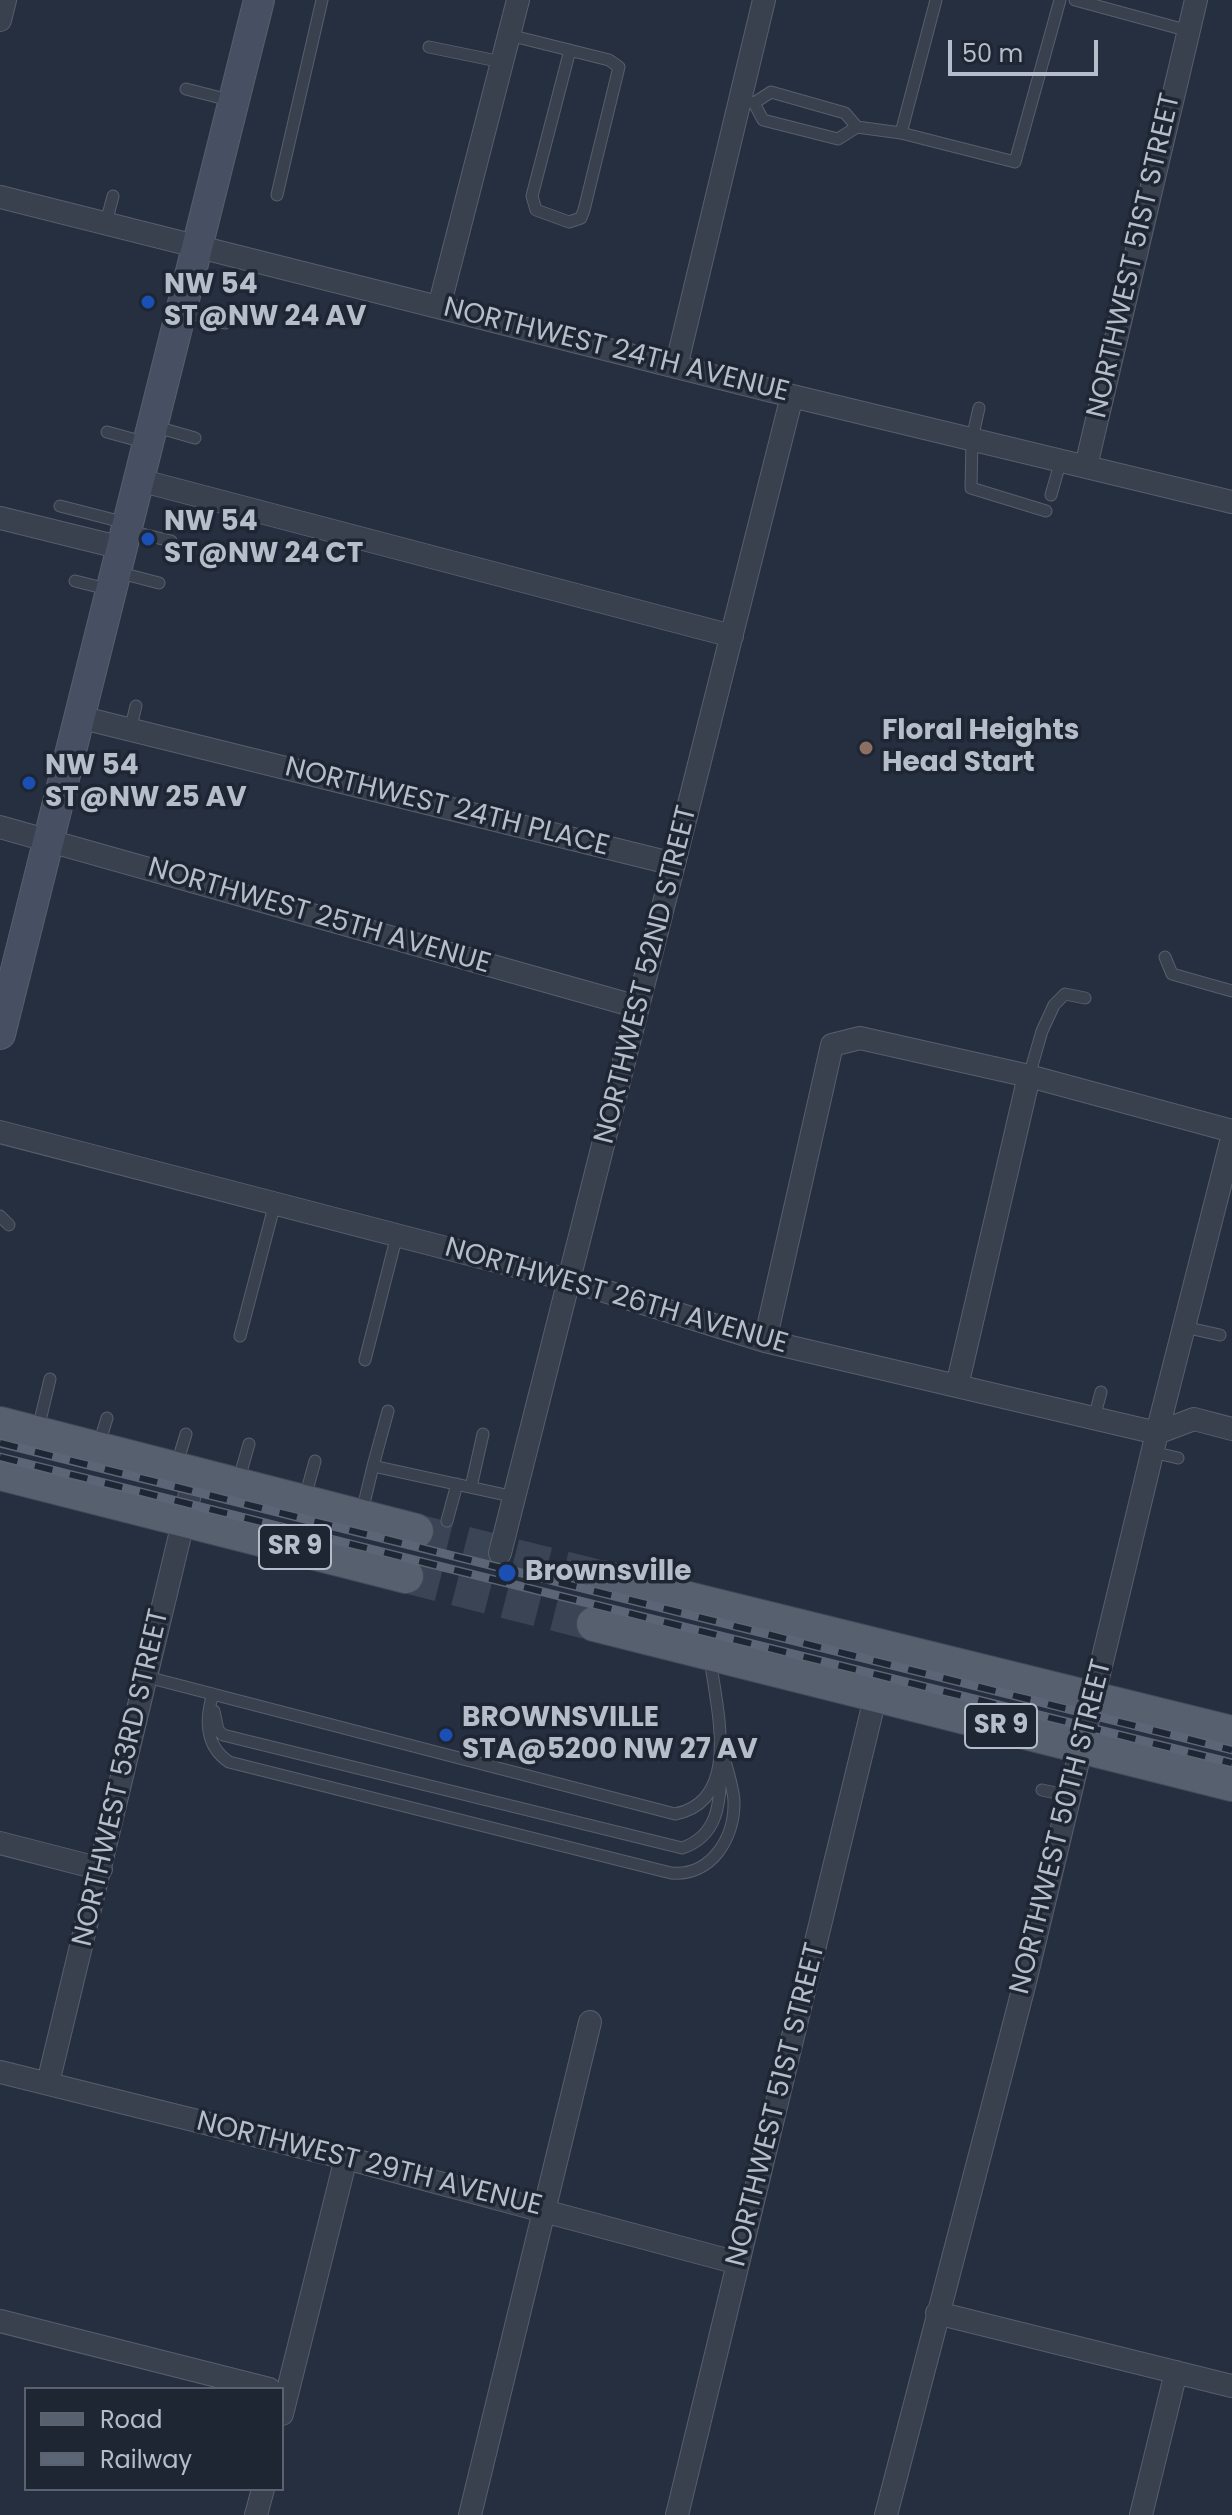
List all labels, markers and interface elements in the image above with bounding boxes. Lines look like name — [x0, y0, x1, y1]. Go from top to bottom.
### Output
scale bar — [952, 24, 1102, 74]
text: 50 m — [962, 37, 1023, 70]
street label: NORTHWEST 51ST STREET — [1081, 90, 1189, 422]
place label: NW 54 ST@NW 24 AV — [164, 269, 366, 335]
street label: NORTHWEST 24TH AVENUE — [440, 292, 792, 410]
marker: NW 54 ST@NW 24 AV — [139, 293, 157, 311]
place label: NW 54 ST@NW 24 CT — [164, 506, 363, 572]
marker: NW 54 ST@NW 24 CT — [139, 530, 157, 548]
place label: Floral Heights Head Start — [882, 715, 1079, 781]
marker: Floral Heights Head Start — [857, 739, 875, 757]
place label: NW 54 ST@NW 25 AV — [45, 750, 247, 816]
street label: NORTHWEST 24TH PLACE — [281, 751, 613, 865]
marker: NW 54 ST@NW 25 AV — [20, 774, 38, 792]
street label: NORTHWEST 52ND STREET — [589, 803, 705, 1147]
street label: NORTHWEST 25TH AVENUE — [144, 852, 494, 982]
street label: NORTHWEST 26TH AVENUE — [441, 1232, 791, 1362]
road number: SR 9 — [259, 1525, 331, 1569]
place label: Brownsville — [525, 1556, 692, 1590]
marker: Brownsville — [496, 1562, 518, 1584]
street label: NORTHWEST 53RD STREET — [67, 1606, 177, 1950]
street label: NORTHWEST 50TH STREET — [1004, 1656, 1120, 1998]
place label: BROWNSVILLE STA@5200 NW 27 AV — [462, 1702, 758, 1768]
road number: SR 9 — [965, 1704, 1037, 1748]
marker: BROWNSVILLE STA@5200 NW 27 AV — [437, 1726, 455, 1744]
street label: NORTHWEST 51ST STREET — [721, 1940, 833, 2270]
street label: NORTHWEST 29TH AVENUE — [193, 2106, 545, 2224]
legend — [24, 2387, 284, 2491]
text: Road — [100, 2403, 162, 2436]
text: Railway — [100, 2443, 192, 2476]

